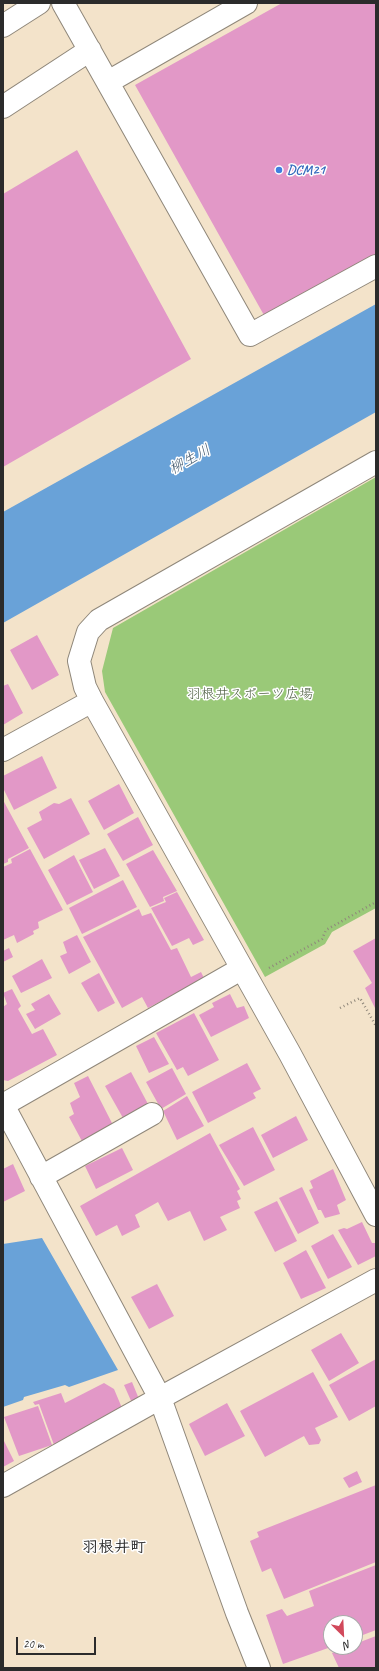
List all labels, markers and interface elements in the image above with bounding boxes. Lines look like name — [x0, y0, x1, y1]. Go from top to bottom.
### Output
place label: DCM21 — [287, 162, 325, 178]
marker: DCM21 — [274, 165, 284, 175]
water label: 柳生川 — [166, 441, 214, 479]
park label: 羽根井スポーツ広場 — [187, 686, 313, 702]
district label: 羽根井町 — [82, 1538, 146, 1558]
north arrow — [323, 1615, 363, 1655]
scale bar — [18, 1629, 98, 1655]
text: 20 m — [23, 1636, 43, 1652]
text: N — [342, 1637, 353, 1653]

